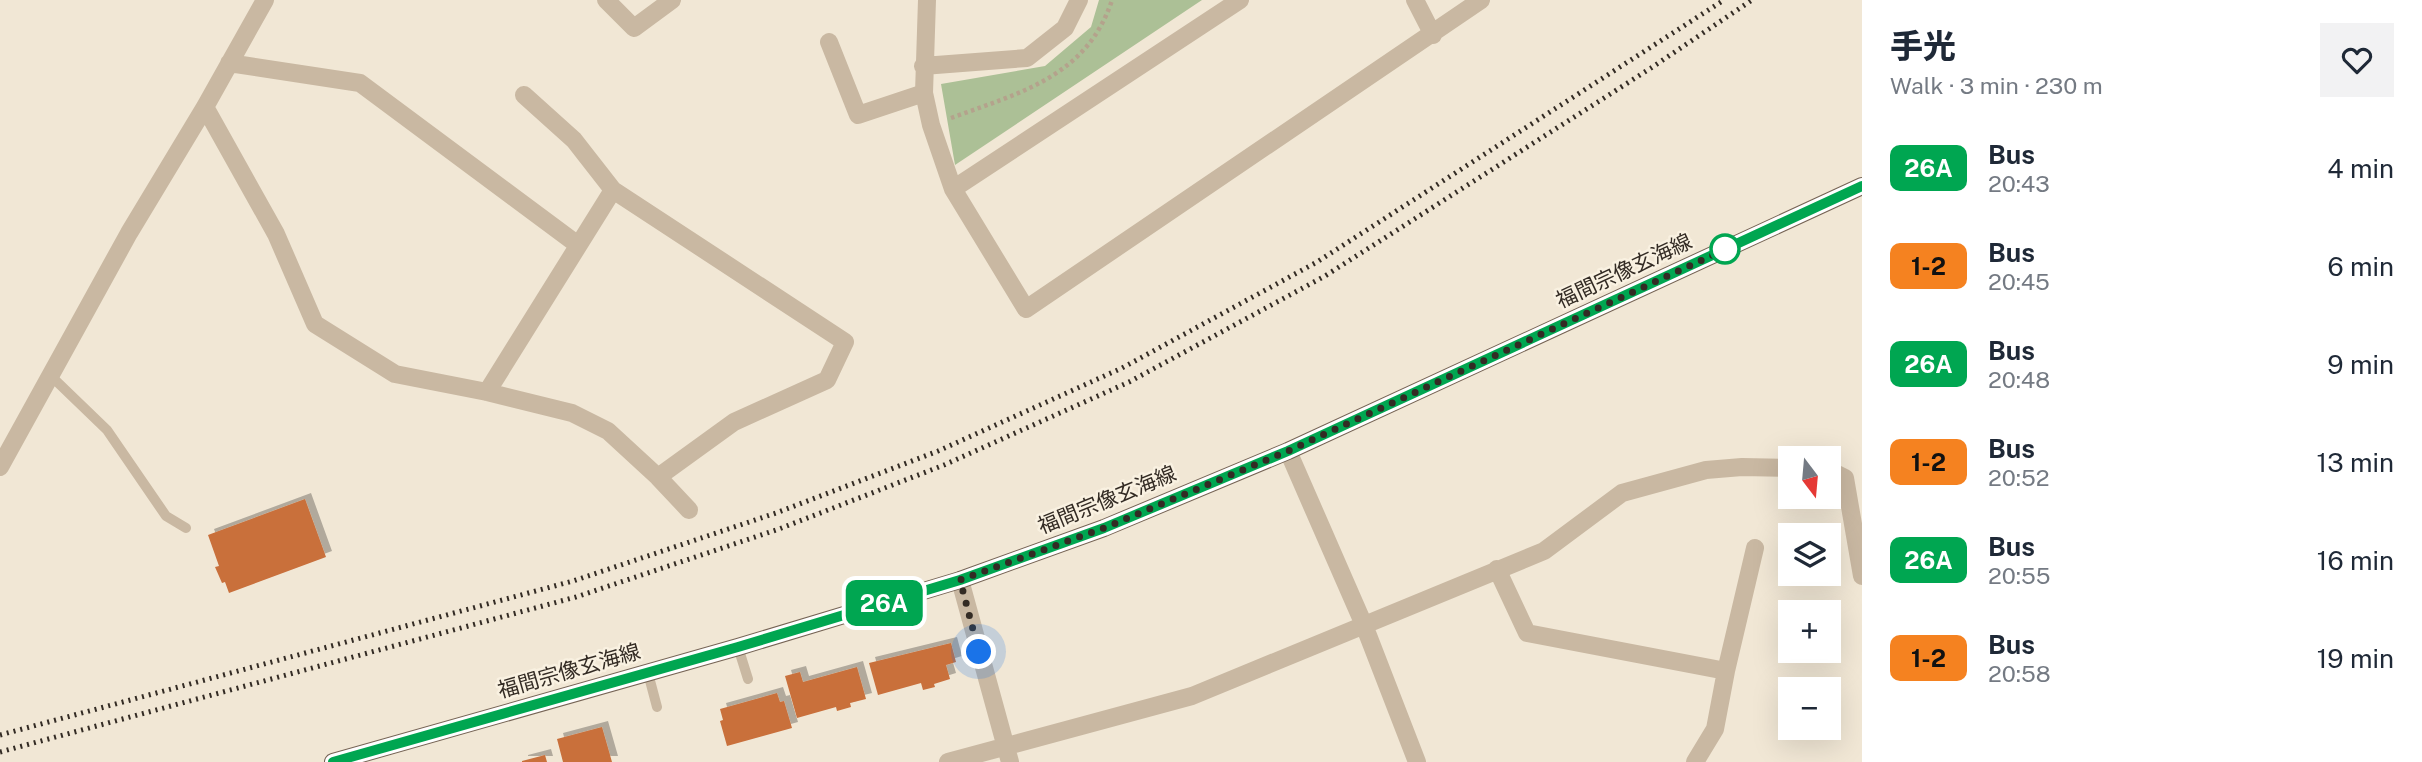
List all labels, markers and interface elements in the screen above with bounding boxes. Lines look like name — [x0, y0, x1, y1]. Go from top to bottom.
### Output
button: heart — [2320, 23, 2394, 97]
text: 手光 — [1890, 27, 1956, 65]
text: Walk · 3 min · 230 m — [1890, 72, 2103, 99]
text: Bus — [1988, 139, 2035, 170]
text: 4 min — [2327, 153, 2394, 184]
text: 26A — [1904, 154, 1953, 182]
text: 20:43 — [1988, 170, 2050, 197]
street label: 福間宗像玄海線 — [1552, 228, 1696, 313]
unlabelled marker — [1710, 234, 1740, 264]
text: Bus — [1988, 237, 2035, 268]
text: 6 min — [2327, 251, 2394, 282]
text: 1-2 — [1911, 252, 1946, 280]
text: 20:45 — [1988, 268, 2050, 295]
text: Bus — [1988, 335, 2035, 366]
text: 9 min — [2327, 349, 2394, 380]
text: 26A — [1904, 350, 1953, 378]
text: 20:48 — [1988, 366, 2050, 393]
text: Bus — [1988, 433, 2035, 464]
north arrow — [1778, 446, 1841, 509]
map controls — [1778, 446, 1841, 740]
text: 13 min — [2317, 447, 2394, 478]
text: 1-2 — [1911, 448, 1946, 476]
street label: 福間宗像玄海線 — [1034, 460, 1180, 539]
text: 20:52 — [1988, 464, 2049, 491]
button: layers — [1778, 523, 1841, 586]
text: Bus — [1988, 531, 2035, 562]
text: 16 min — [2317, 545, 2394, 576]
text: 26A — [1904, 546, 1953, 574]
text: 20:55 — [1988, 562, 2050, 589]
line badge: 26A — [844, 580, 924, 626]
text: 26A — [860, 589, 908, 617]
button: + — [1778, 600, 1841, 663]
text: Bus — [1988, 629, 2035, 660]
your location — [961, 634, 996, 669]
street label: 福間宗像玄海線 — [495, 638, 643, 703]
text: 19 min — [2317, 643, 2394, 674]
text: 1-2 — [1911, 644, 1946, 672]
text: 20:58 — [1988, 660, 2051, 687]
button: − — [1778, 677, 1841, 740]

